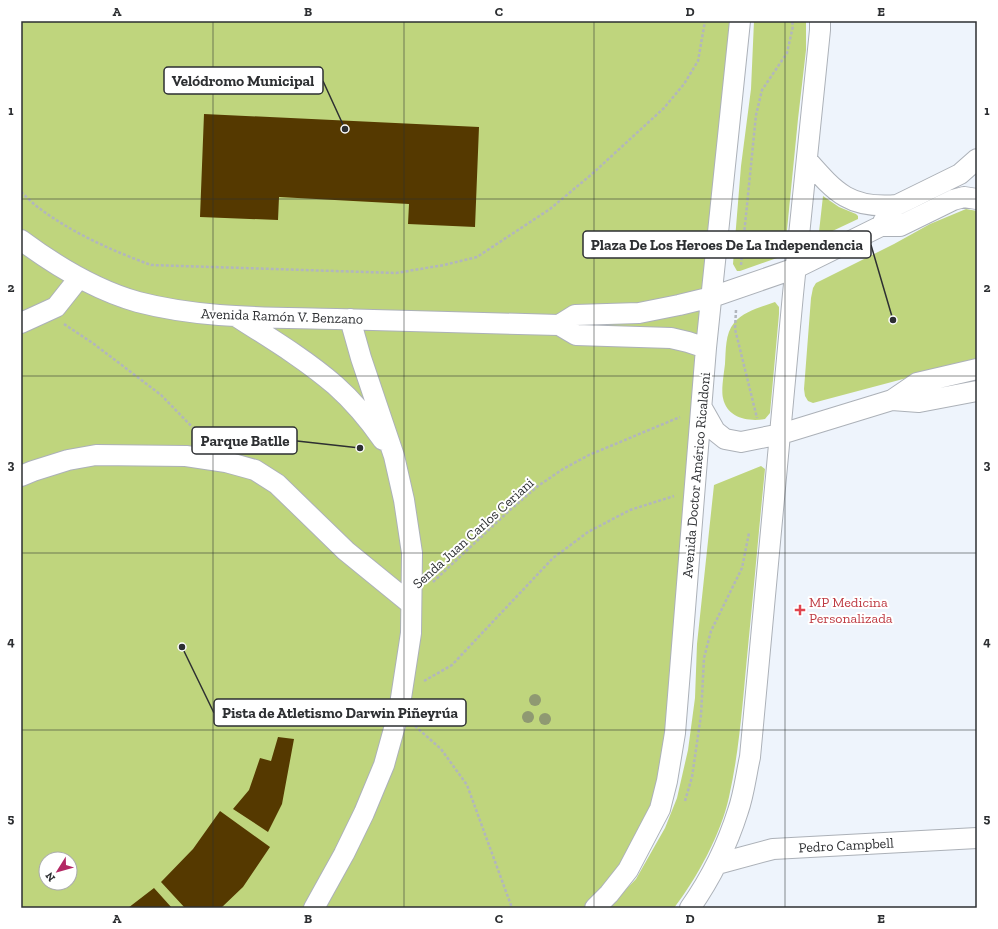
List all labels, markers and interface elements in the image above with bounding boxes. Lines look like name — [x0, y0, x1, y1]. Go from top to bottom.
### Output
text: A — [113, 4, 122, 19]
text: B — [304, 4, 312, 19]
text: C — [495, 4, 503, 19]
text: D — [685, 4, 695, 19]
text: E — [877, 4, 885, 19]
callout: Velódromo Municipal — [164, 67, 323, 94]
text: Velódromo Municipal — [172, 72, 314, 90]
text: 1 — [8, 103, 14, 118]
text: 1 — [984, 103, 990, 118]
callout: Plaza De Los Heroes De La Independencia — [583, 231, 871, 258]
text: Plaza De Los Heroes De La Independencia — [591, 236, 864, 254]
text: 2 — [8, 280, 15, 295]
text: 2 — [984, 280, 991, 295]
street label: Avenida Ramón V. Benzano — [200, 305, 363, 328]
street label: Avenida Doctor Américo Ricaldoni — [679, 371, 714, 579]
callout: Parque Batlle — [192, 427, 297, 454]
text: Parque Batlle — [201, 432, 289, 450]
text: 3 — [8, 457, 15, 472]
text: 3 — [984, 457, 991, 472]
street label: Senda Juan Carlos Ceriani — [409, 474, 538, 592]
place label: MP Medicina Personalizada — [809, 594, 893, 627]
marker: MP Medicina Personalizada — [794, 604, 806, 616]
text: 4 — [7, 634, 15, 649]
text: 4 — [983, 634, 991, 649]
callout: Pista de Atletismo Darwin Piñeyrúa — [214, 699, 466, 726]
text: Pista de Atletismo Darwin Piñeyrúa — [222, 704, 458, 722]
text: 5 — [8, 811, 15, 826]
text: 5 — [984, 811, 991, 826]
street label: Pedro Campbell — [798, 835, 894, 856]
north arrow — [38, 851, 78, 891]
text: N — [42, 869, 58, 884]
text: A — [113, 911, 122, 926]
text: B — [304, 911, 312, 926]
text: C — [495, 911, 503, 926]
text: D — [685, 911, 695, 926]
text: E — [877, 911, 885, 926]

